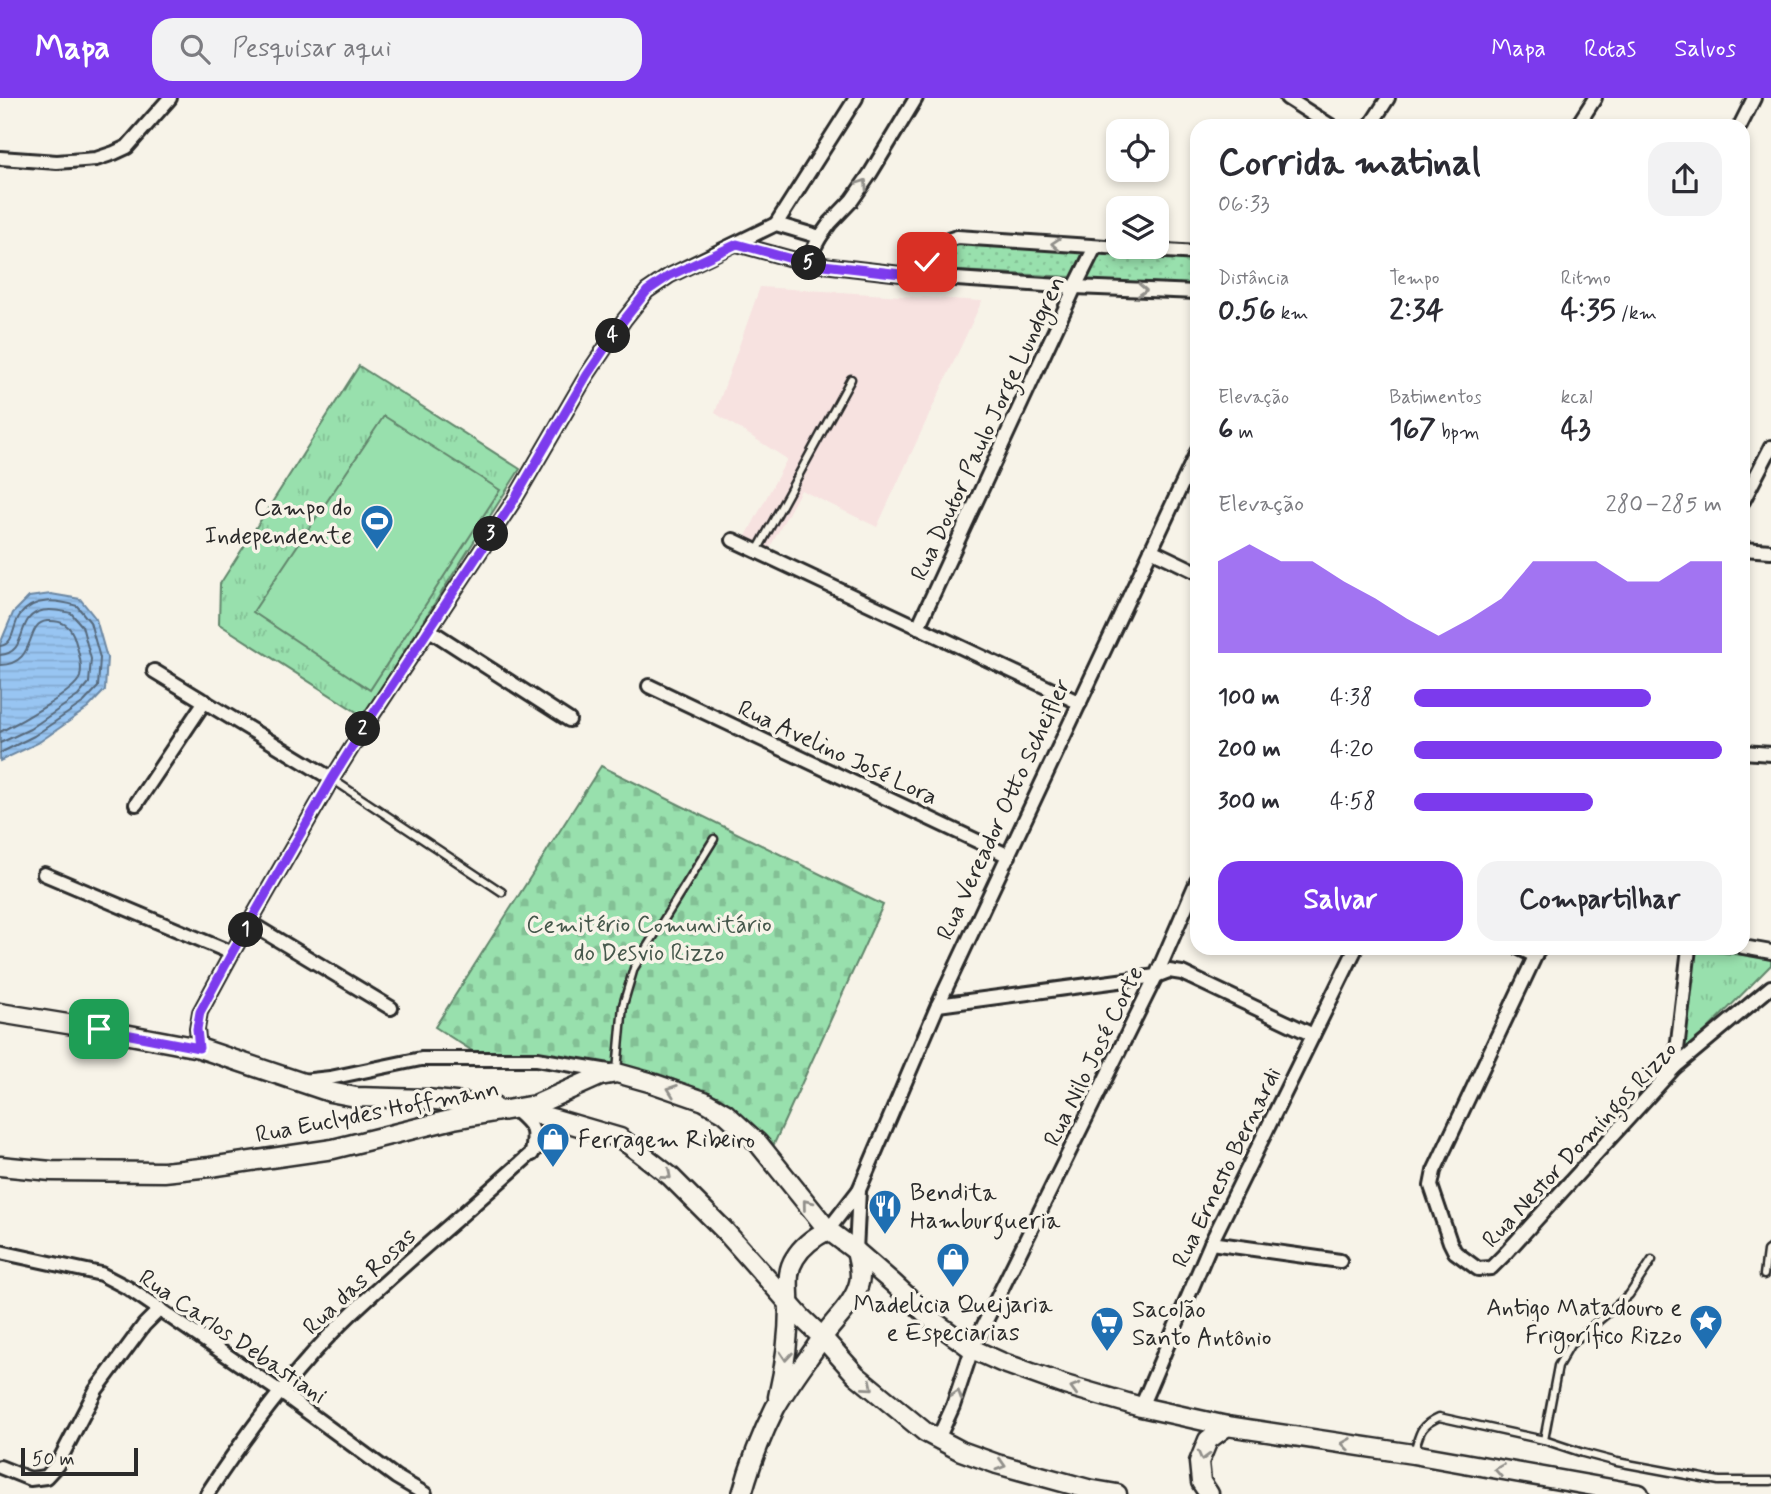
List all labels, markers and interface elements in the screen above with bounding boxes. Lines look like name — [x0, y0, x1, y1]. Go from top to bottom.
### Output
search box — [152, 18, 642, 81]
text: Mapa — [35, 27, 110, 71]
icon: search — [176, 30, 214, 68]
text: Pesquisar aqui — [232, 32, 391, 66]
text: Mapa — [1491, 34, 1546, 65]
text: Rotas — [1584, 34, 1636, 65]
text: Salvos — [1674, 34, 1736, 65]
map controls — [1106, 119, 1169, 259]
button: locate — [1106, 119, 1169, 182]
text: Corrida matinal — [1218, 139, 1481, 188]
button: share — [1648, 142, 1722, 216]
one-way arrow — [855, 179, 868, 192]
text: 06:33 — [1218, 190, 1270, 220]
button: layers — [1106, 196, 1169, 259]
pin — [897, 232, 957, 292]
one-way arrow — [1050, 237, 1061, 252]
icon: check — [908, 243, 946, 281]
pin: 5 — [792, 246, 826, 280]
text: 5 — [803, 250, 814, 275]
text: Distância — [1218, 266, 1289, 291]
text: Tempo — [1389, 266, 1440, 291]
text: Ritmo — [1561, 266, 1611, 291]
street label: Rua Doutor Paulo Jorge Lundgren — [904, 271, 1075, 587]
one-way arrow — [1136, 282, 1147, 297]
text: 0.56 — [1218, 291, 1276, 330]
text: 2:34 — [1389, 291, 1444, 330]
text: 4:35 — [1561, 291, 1616, 330]
text: km — [1276, 301, 1308, 326]
text: /km — [1616, 301, 1657, 326]
pin: 4 — [596, 318, 630, 354]
text: 4 — [607, 323, 618, 348]
text: Elevação — [1218, 385, 1289, 410]
text: Batimentos — [1389, 385, 1482, 410]
text: kcal — [1561, 385, 1593, 410]
text: 6 — [1218, 410, 1233, 449]
text: 167 — [1389, 410, 1436, 449]
text: 43 — [1561, 410, 1591, 449]
text: m — [1233, 420, 1254, 445]
text: bpm — [1436, 420, 1479, 445]
text: Elevação — [1218, 490, 1304, 520]
text: 280–285 m — [1605, 490, 1722, 520]
place label: Campo do Independente — [205, 493, 352, 552]
sports icon: Campo do Independente — [358, 502, 396, 551]
pin: 3 — [474, 516, 508, 551]
text: 3 — [486, 521, 495, 546]
street label: Rua Vereador Otto Scheifler — [930, 674, 1079, 945]
text: 100 m — [1218, 683, 1280, 713]
text: 4:38 — [1330, 683, 1373, 713]
street label: Rua Avelino José Lora — [732, 693, 942, 813]
pin: 2 — [346, 712, 380, 746]
text: 2 — [358, 716, 367, 741]
text: 200 m — [1218, 735, 1281, 765]
text: 4:20 — [1330, 735, 1374, 765]
text: 300 m — [1218, 787, 1280, 817]
text: 4:58 — [1330, 787, 1376, 817]
button: Salvar — [1218, 861, 1463, 941]
button: Compartilhar — [1477, 861, 1722, 941]
park label: Cemitério Comunitário do Desvio Rizzo — [526, 910, 772, 969]
pin: 1 — [229, 912, 264, 948]
text: 1 — [241, 917, 250, 942]
street label: Rua Nilo José Corte — [1037, 961, 1151, 1152]
pin — [69, 999, 129, 1059]
icon: arrive — [80, 1010, 118, 1048]
street label: Rua Nestor Domingos Rizzo — [1476, 1035, 1686, 1257]
street label: Rua Ernesto Bernardi — [1165, 1062, 1289, 1273]
street label: Rua Euclydes Hoffmann — [253, 1074, 502, 1151]
one-way arrow — [667, 1084, 679, 1098]
shop icon: Ferragem Ribeiro — [534, 1120, 572, 1169]
place label: Ferragem Ribeiro — [578, 1125, 755, 1156]
one-way arrow — [659, 1167, 672, 1179]
place label: Bendita Hamburgueria — [910, 1178, 1061, 1240]
restaurant icon: Bendita Hamburgueria — [866, 1187, 904, 1236]
one-way arrow — [803, 1199, 815, 1212]
street label: Rua das Rosas — [297, 1221, 424, 1343]
shop icon: Madelicia Queijaria e Especiarias — [934, 1240, 972, 1289]
street label: Rua Carlos Debastiani — [132, 1263, 332, 1412]
place label: Madelicia Queijaria e Especiarias — [853, 1290, 1053, 1349]
place label: Antigo Matadouro e Frigorífico Rizzo — [1486, 1293, 1682, 1354]
place label: Sacolão Santo Antônio — [1132, 1295, 1272, 1354]
place icon: Antigo Matadouro e Frigorífico Rizzo — [1687, 1302, 1725, 1351]
supermarket icon: Sacolão Santo Antônio — [1088, 1304, 1126, 1353]
one-way arrow — [779, 1351, 794, 1362]
one-way arrow — [861, 1378, 874, 1390]
one-way arrow — [1069, 1382, 1081, 1396]
one-way arrow — [949, 1389, 963, 1402]
one-way arrow — [1340, 1437, 1351, 1452]
scale bar — [21, 1445, 138, 1477]
text: 50 m — [32, 1447, 75, 1472]
one-way arrow — [1197, 1450, 1211, 1462]
one-way arrow — [994, 1457, 1006, 1472]
one-way arrow — [1493, 1463, 1505, 1478]

